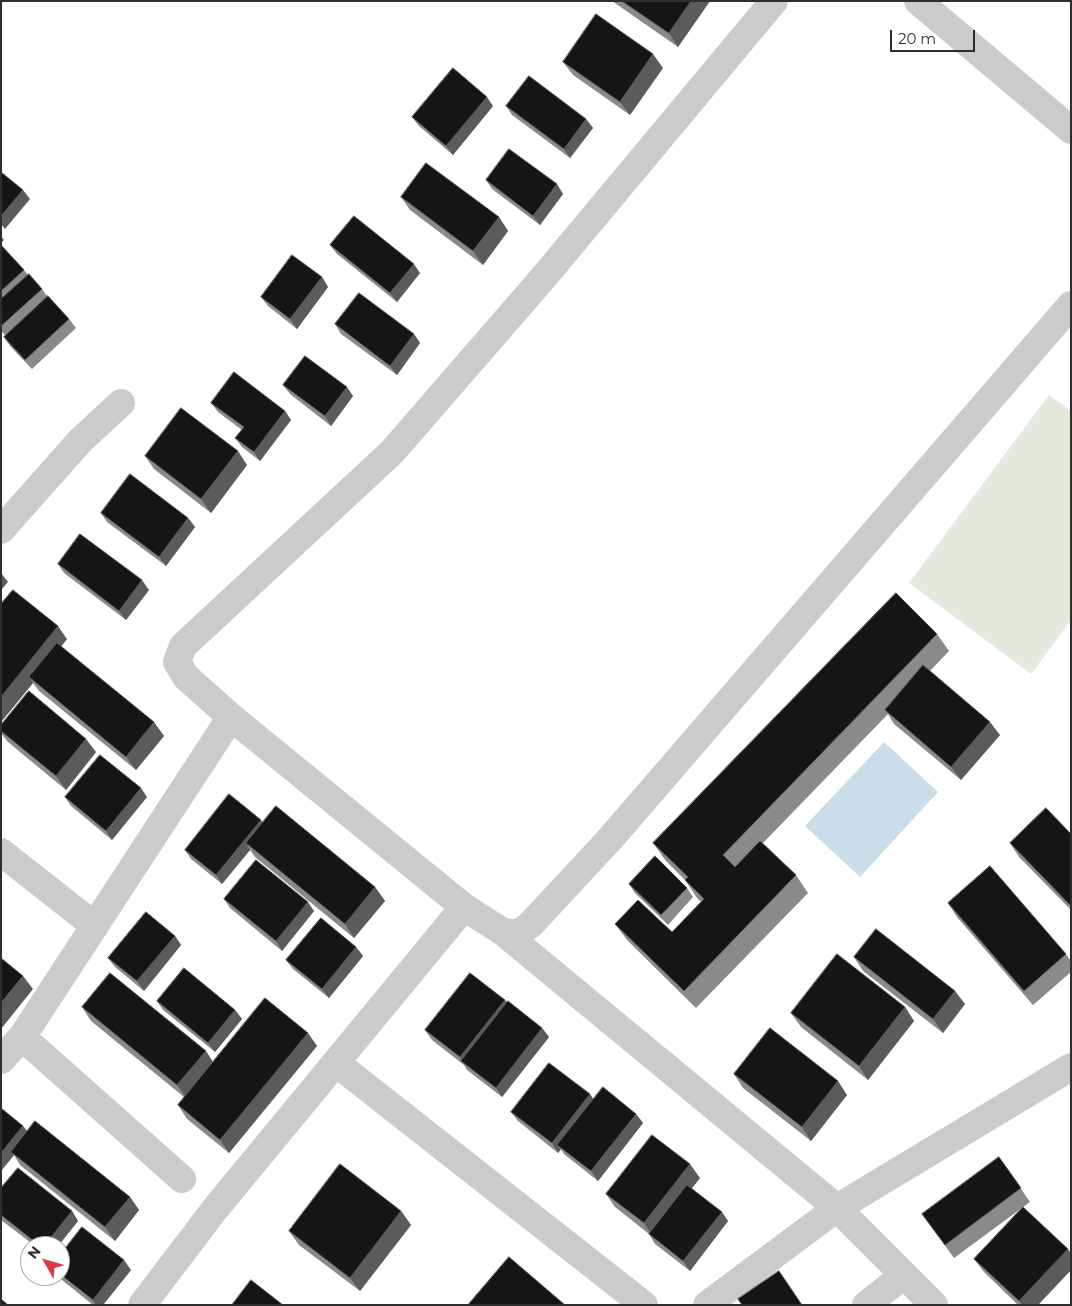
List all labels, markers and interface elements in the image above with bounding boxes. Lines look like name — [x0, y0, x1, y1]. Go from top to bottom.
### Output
scale bar — [892, 20, 977, 52]
text: 20 m — [898, 29, 936, 48]
north arrow — [20, 1236, 70, 1286]
text: N — [23, 1242, 45, 1262]

